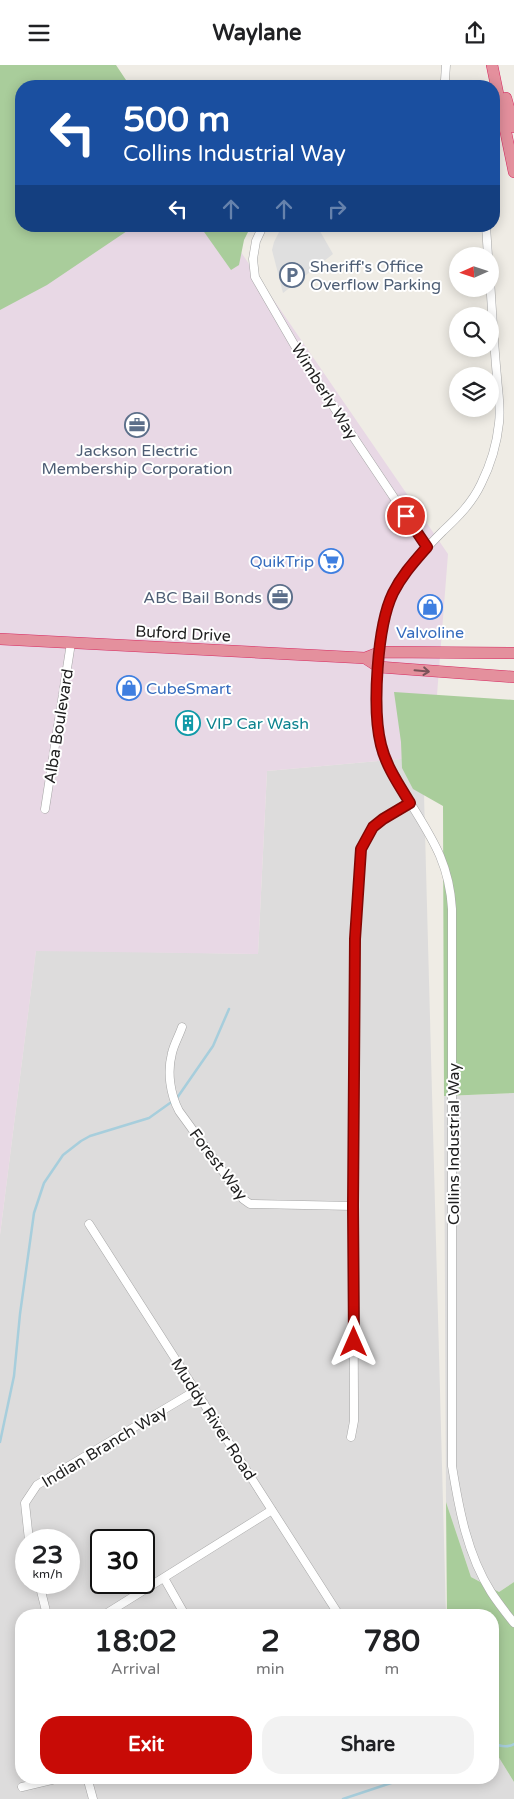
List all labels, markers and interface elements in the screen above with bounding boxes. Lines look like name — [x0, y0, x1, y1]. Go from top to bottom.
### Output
icon: menu — [25, 19, 53, 47]
icon: share — [461, 19, 489, 47]
text: Waylane — [212, 20, 302, 46]
text: 500 m — [123, 99, 230, 141]
icon: left — [40, 100, 105, 165]
text: Collins Industrial Way — [123, 141, 346, 167]
icon: left — [164, 195, 192, 223]
icon: ahead — [217, 195, 245, 223]
icon: ahead — [270, 195, 298, 223]
icon: right — [323, 195, 351, 223]
north arrow — [449, 247, 499, 297]
map controls — [449, 247, 499, 417]
place label: Sheriff's Office Overflow Parking — [310, 257, 441, 295]
parking icon: Sheriff's Office Overflow Parking — [279, 262, 305, 288]
button: search — [449, 307, 499, 357]
street label: Wimberly Way — [287, 340, 362, 444]
button: layers — [449, 367, 499, 417]
office icon: Jackson Electric Membership Corporation — [124, 412, 150, 438]
place label: Jackson Electric Membership Corporation — [42, 441, 232, 479]
pin — [385, 495, 427, 537]
icon: arrive — [392, 502, 420, 530]
supermarket icon: QuikTrip — [318, 548, 344, 574]
place label: QuikTrip — [250, 552, 314, 572]
office icon: ABC Bail Bonds — [267, 584, 293, 610]
place label: ABC Bail Bonds — [143, 588, 262, 608]
shop icon: Valvoline — [417, 594, 443, 620]
street label: Buford Drive — [135, 622, 231, 646]
place label: Valvoline — [396, 623, 464, 643]
one-way arrow — [413, 666, 429, 676]
street label: Alba Boulevard — [40, 667, 78, 785]
shop icon: CubeSmart — [116, 675, 142, 701]
place label: CubeSmart — [146, 679, 231, 699]
building icon: VIP Car Wash — [175, 710, 201, 736]
place label: VIP Car Wash — [206, 714, 309, 734]
street label: Collins Industrial Way — [444, 1063, 464, 1225]
street label: Forest Way — [185, 1125, 252, 1205]
position arrow — [327, 1315, 379, 1367]
street label: Muddy River Road — [166, 1355, 260, 1484]
street label: Indian Branch Way — [38, 1401, 171, 1492]
speed limit sign: 30 — [90, 1529, 155, 1594]
text: 23 — [32, 1540, 63, 1570]
text: km/h — [32, 1567, 63, 1581]
text: 18:02 — [94, 1623, 177, 1660]
text: 2 — [261, 1623, 280, 1660]
text: 780 — [364, 1623, 420, 1660]
text: Arrival — [111, 1659, 160, 1679]
text: min — [256, 1659, 285, 1679]
text: m — [384, 1659, 399, 1679]
button: Exit — [40, 1716, 252, 1774]
button: Share — [262, 1716, 474, 1774]

